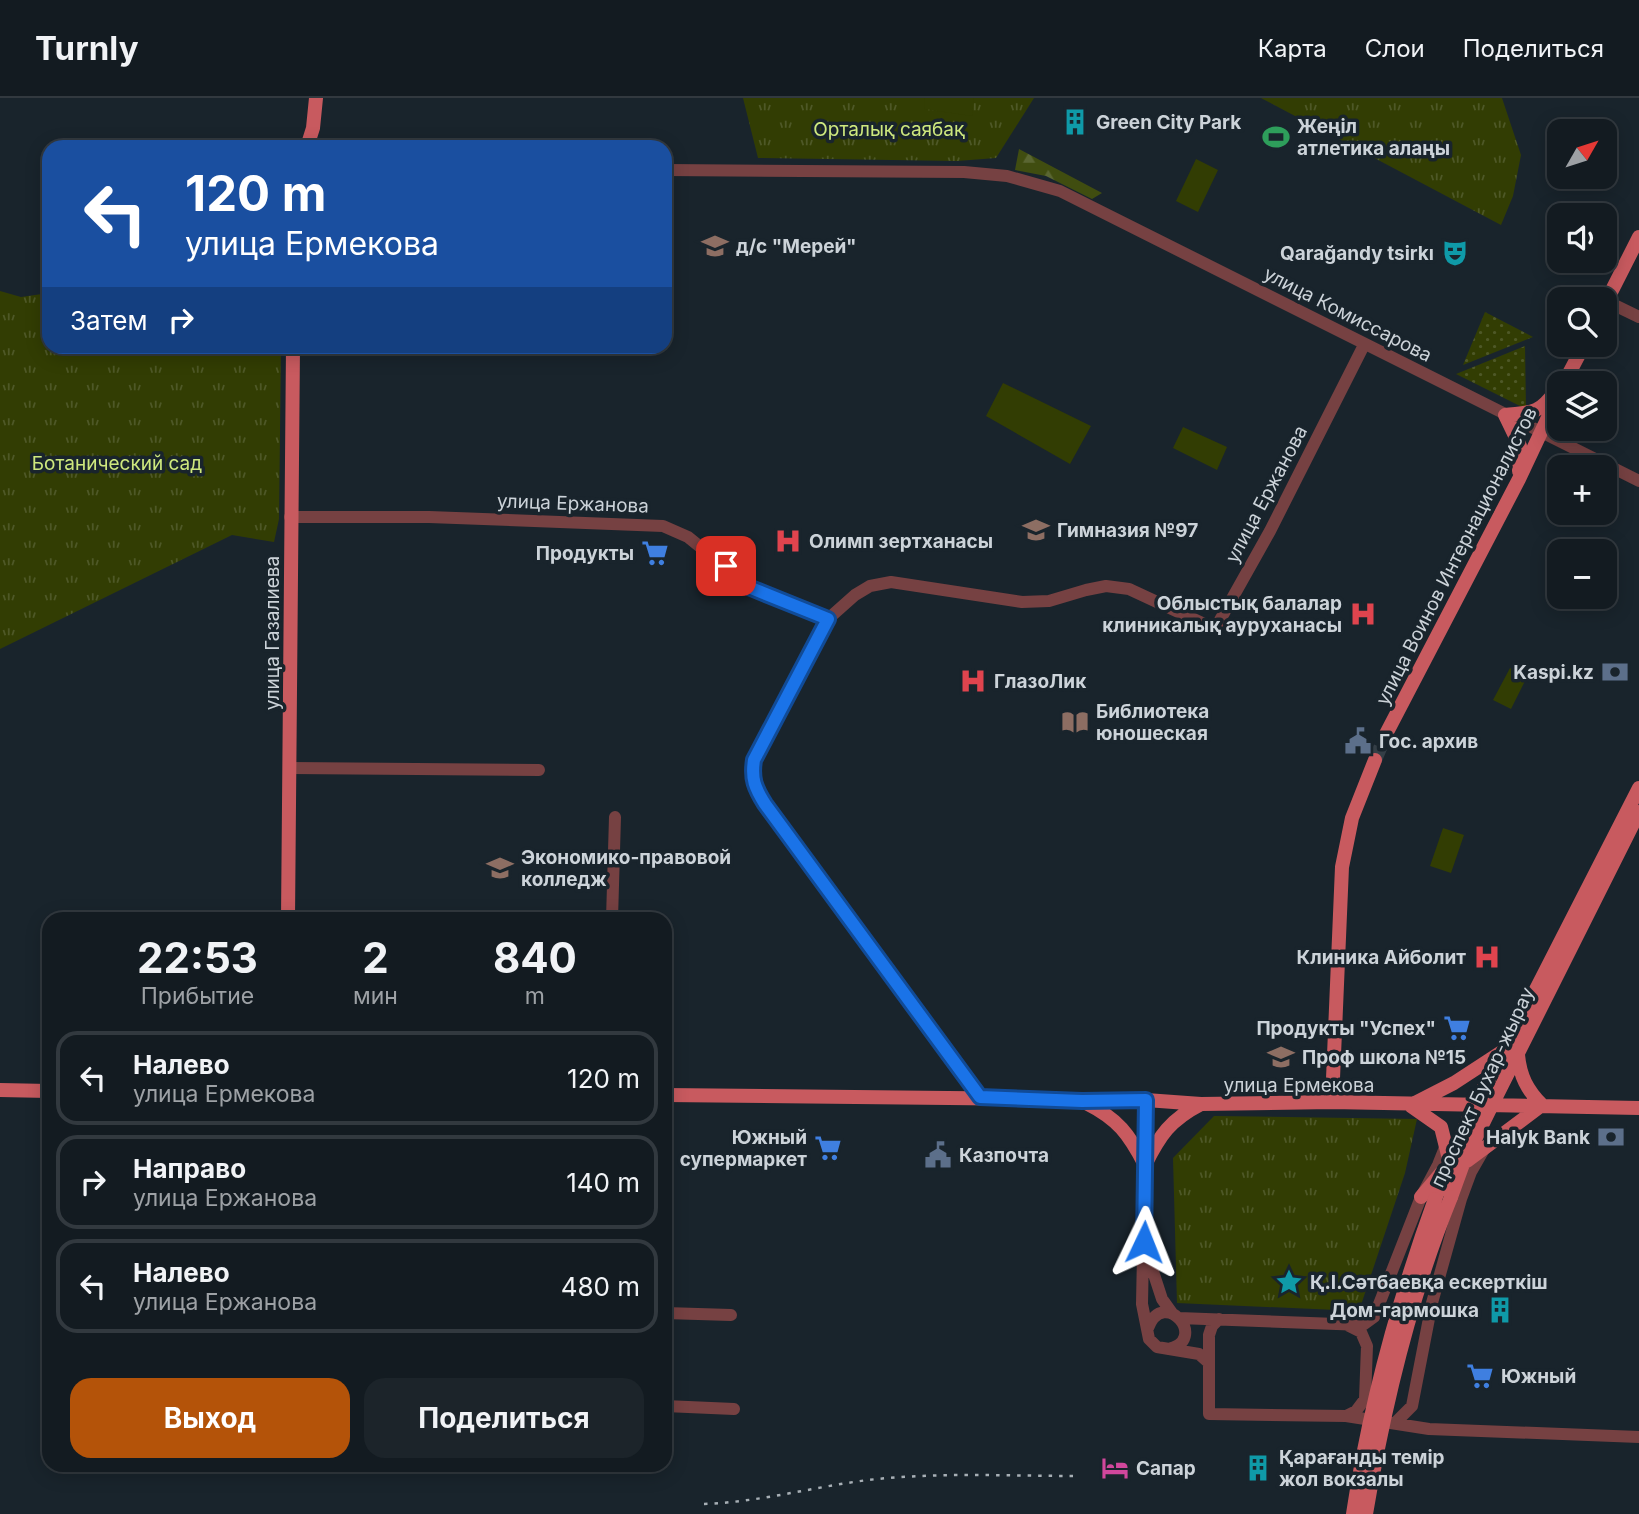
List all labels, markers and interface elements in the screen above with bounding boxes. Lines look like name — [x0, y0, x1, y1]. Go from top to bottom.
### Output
text: Turnly — [35, 28, 139, 68]
text: Карта — [1258, 34, 1327, 63]
text: Слои — [1365, 34, 1425, 63]
text: Поделиться — [1463, 34, 1604, 63]
building icon: Green City Park — [1060, 107, 1090, 137]
place label: Green City Park — [1096, 111, 1241, 134]
place label: Жеңіл атлетика алаңы — [1297, 115, 1450, 160]
park label: Орталық саябақ — [813, 118, 965, 141]
north arrow — [1547, 119, 1617, 189]
map controls — [1547, 119, 1617, 609]
sports icon: Жеңіл атлетика алаңы — [1261, 122, 1291, 152]
text: 120 m — [185, 164, 326, 223]
icon: left — [70, 168, 161, 259]
button: sound — [1547, 203, 1617, 273]
text: улица Ермекова — [185, 224, 439, 263]
school or university icon: д/с "Мерей" — [700, 231, 730, 261]
place label: д/с "Мерей" — [736, 235, 856, 258]
theatre icon: Qarağandy tsirkı — [1440, 238, 1470, 268]
place label: Qarağandy tsirkı — [1280, 242, 1434, 265]
street label: улица Комиссарова — [1260, 262, 1436, 367]
button: search — [1547, 287, 1617, 357]
icon: right — [162, 301, 200, 339]
text: Затем — [70, 305, 148, 336]
button: layers — [1547, 371, 1617, 441]
street label: улица Воинов Интернационалистов — [1371, 403, 1542, 709]
street label: улица Ержанова — [1221, 422, 1312, 567]
park label: Ботанический сад — [32, 452, 202, 475]
button: + — [1547, 455, 1617, 525]
street label: улица Ержанова — [497, 489, 649, 518]
school or university icon: Гимназия №97 — [1021, 515, 1051, 545]
place label: Гимназия №97 — [1057, 519, 1198, 542]
hospital icon: Олимп зертханасы — [773, 526, 803, 556]
place label: Олимп зертханасы — [809, 530, 993, 553]
pin — [696, 536, 756, 596]
supermarket icon: Продукты — [640, 538, 670, 568]
button: − — [1547, 539, 1617, 609]
place label: Продукты — [536, 542, 634, 565]
icon: arrive — [707, 547, 745, 585]
street label: улица Газалиева — [261, 556, 284, 710]
place label: Облыстық балалар клиникалық ауруханасы — [1102, 592, 1342, 637]
hospital icon: Облыстық балалар клиникалық ауруханасы — [1348, 599, 1378, 629]
bank icon: Kaspi.kz — [1600, 657, 1630, 687]
place label: Kaspi.kz — [1513, 661, 1594, 684]
hospital icon: ГлазоЛик — [958, 666, 988, 696]
place label: ГлазоЛик — [994, 670, 1086, 693]
place label: Библиотека юношеская — [1096, 700, 1209, 745]
library icon: Библиотека юношеская — [1060, 707, 1090, 737]
public building icon: Гос. архив — [1343, 726, 1373, 756]
place label: Гос. архив — [1379, 730, 1478, 753]
place label: Экономико-правовой колледж — [521, 846, 731, 891]
school or university icon: Экономико-правовой колледж — [485, 853, 515, 883]
text: 22:53 — [137, 932, 258, 983]
text: 2 — [362, 932, 389, 983]
text: 840 — [493, 932, 577, 983]
hospital icon: Клиника Айболит — [1472, 942, 1502, 972]
place label: Клиника Айболит — [1297, 946, 1466, 969]
text: Прибытие — [141, 982, 254, 1010]
text: мин — [353, 982, 398, 1010]
text: m — [525, 982, 545, 1010]
street label: проспект Бухар-жырау — [1426, 983, 1539, 1191]
supermarket icon: Продукты "Успех" — [1442, 1013, 1472, 1043]
place label: Продукты "Успех" — [1256, 1017, 1436, 1040]
school or university icon: Проф школа №15 — [1266, 1042, 1296, 1072]
place label: Проф школа №15 — [1302, 1046, 1466, 1069]
text: Налево — [133, 1049, 230, 1080]
icon: left — [74, 1059, 112, 1097]
text: 120 m — [567, 1063, 640, 1094]
street label: улица Ермекова — [1224, 1074, 1374, 1097]
text: улица Ермекова — [133, 1080, 316, 1108]
bank icon: Halyk Bank — [1596, 1122, 1626, 1152]
place label: Южный супермаркет — [680, 1126, 807, 1171]
place label: Halyk Bank — [1486, 1126, 1590, 1149]
supermarket icon: Южный супермаркет — [813, 1133, 843, 1163]
public building icon: Казпочта — [923, 1140, 953, 1170]
place label: Казпочта — [959, 1144, 1049, 1167]
text: Направо — [133, 1153, 246, 1184]
icon: right — [74, 1163, 112, 1201]
text: 140 m — [566, 1167, 640, 1198]
text: улица Ержанова — [133, 1184, 317, 1212]
position arrow — [1107, 1205, 1181, 1279]
text: Налево — [133, 1257, 230, 1288]
icon: left — [74, 1267, 112, 1305]
place icon: Қ.І.Сәтбаевқа ескерткіш — [1274, 1267, 1304, 1297]
text: 480 m — [561, 1271, 640, 1302]
place label: Қ.І.Сәтбаевқа ескерткіш — [1310, 1271, 1548, 1294]
text: улица Ержанова — [133, 1288, 317, 1316]
building icon: Дом-гармошка — [1485, 1295, 1515, 1325]
place label: Дом-гармошка — [1330, 1299, 1479, 1322]
supermarket icon: Южный — [1465, 1361, 1495, 1391]
place label: Южный — [1501, 1365, 1576, 1388]
button: Выход — [70, 1378, 350, 1458]
button: Поделиться — [364, 1378, 644, 1458]
place label: Қарағанды темір жол вокзалы — [1279, 1446, 1445, 1491]
hotel icon: Сапар — [1100, 1453, 1130, 1483]
building icon: Қарағанды темір жол вокзалы — [1243, 1453, 1273, 1483]
place label: Сапар — [1136, 1457, 1196, 1480]

